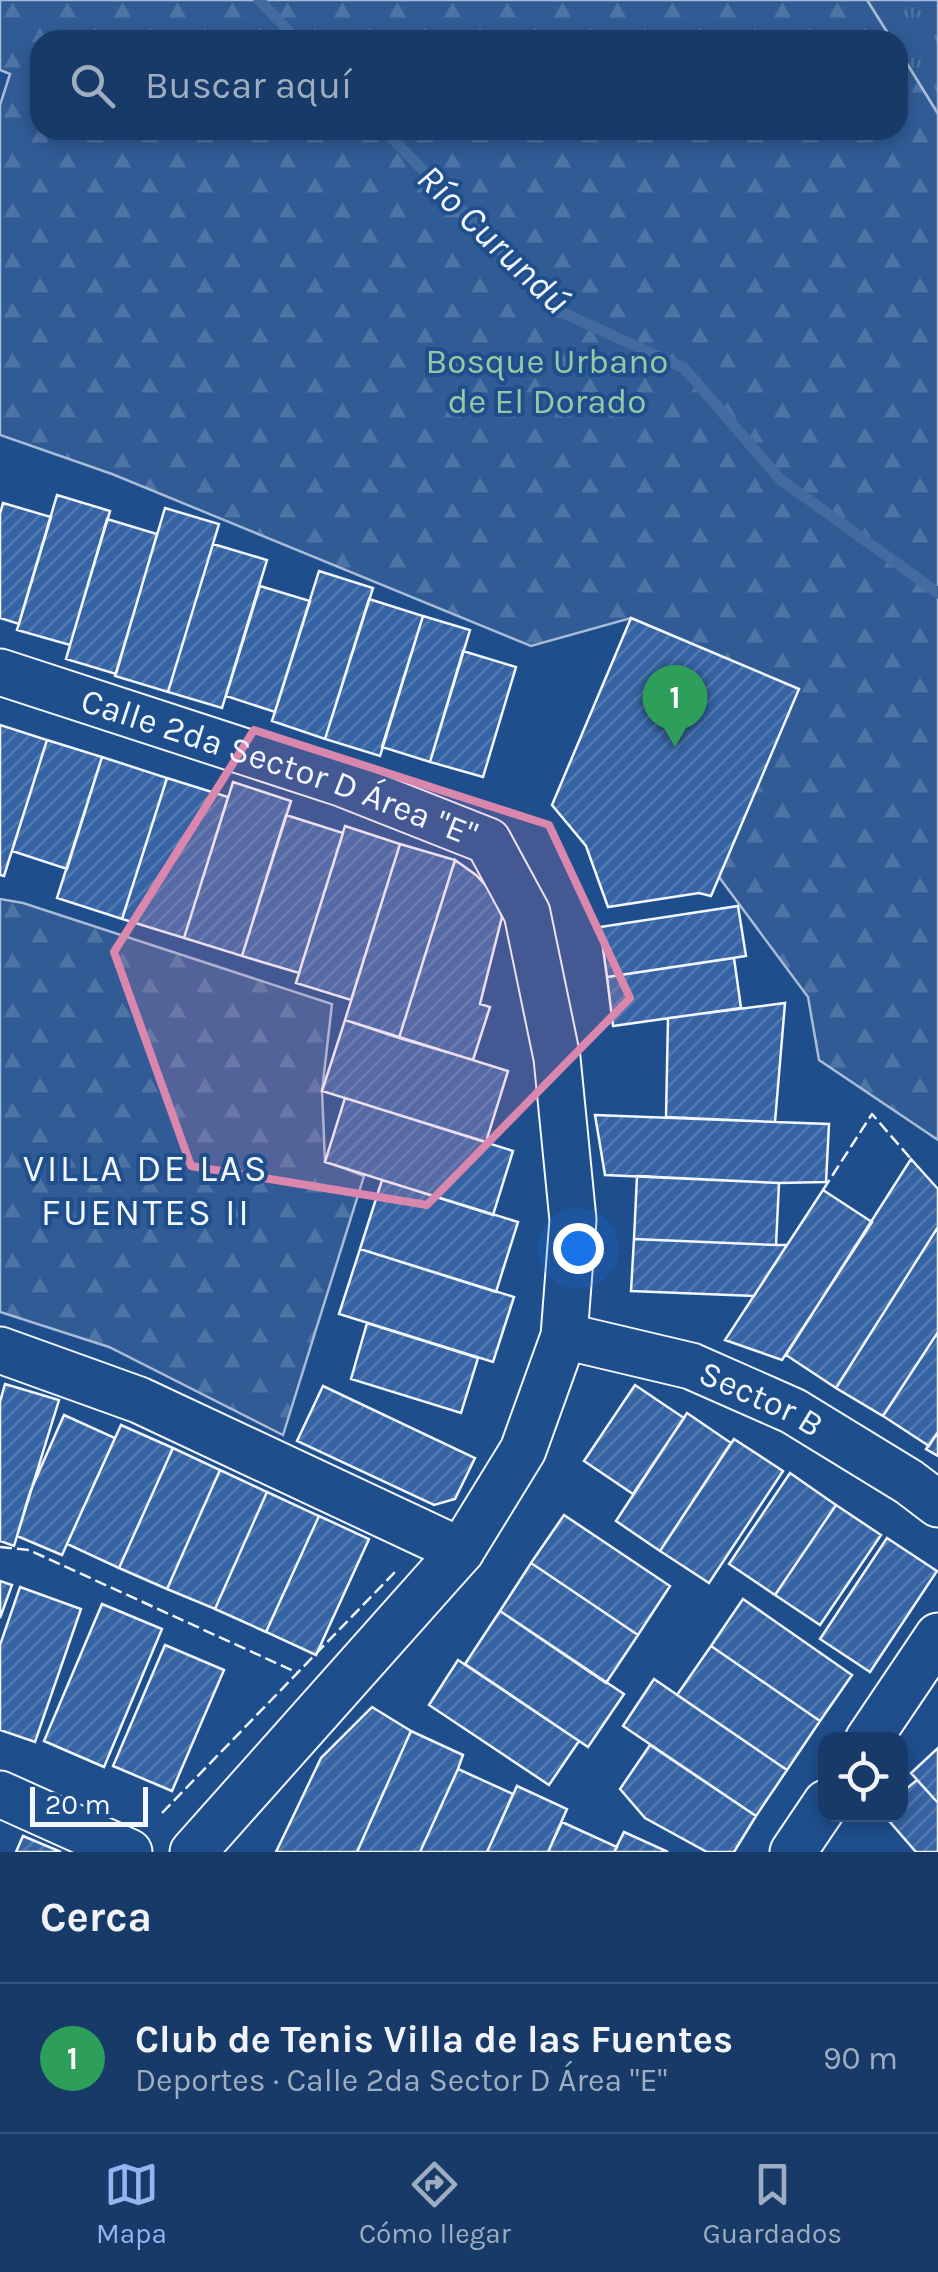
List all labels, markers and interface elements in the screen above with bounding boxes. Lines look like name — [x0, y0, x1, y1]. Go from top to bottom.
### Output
search box — [30, 30, 908, 140]
icon: search — [65, 58, 120, 113]
text: Buscar aquí — [145, 63, 352, 108]
water label: Río Curundú — [408, 155, 579, 323]
park label: Bosque Urbano de El Dorado — [426, 341, 668, 422]
pin: 1 — [642, 664, 708, 747]
street label: Calle 2da Sector D Área "E" — [76, 680, 483, 856]
district label: VILLA DE LAS FUENTES II — [23, 1146, 269, 1235]
your location — [553, 1223, 604, 1274]
street label: Sector B — [693, 1352, 831, 1446]
map controls — [818, 1732, 908, 1822]
button: locate — [818, 1732, 908, 1822]
scale bar — [30, 1782, 148, 1826]
text: 20 m — [45, 1788, 111, 1821]
text: Cerca — [40, 1892, 152, 1942]
text: Club de Tenis Villa de las Fuentes — [135, 2017, 733, 2062]
text: 1 — [67, 2040, 78, 2077]
text: 90 m — [823, 2040, 898, 2077]
text: Deportes · Calle 2da Sector D Área "E" — [135, 2062, 667, 2099]
tab: Mapa — [96, 2157, 167, 2250]
tab: Cómo llegar — [359, 2157, 511, 2250]
tab: Guardados — [703, 2157, 842, 2250]

